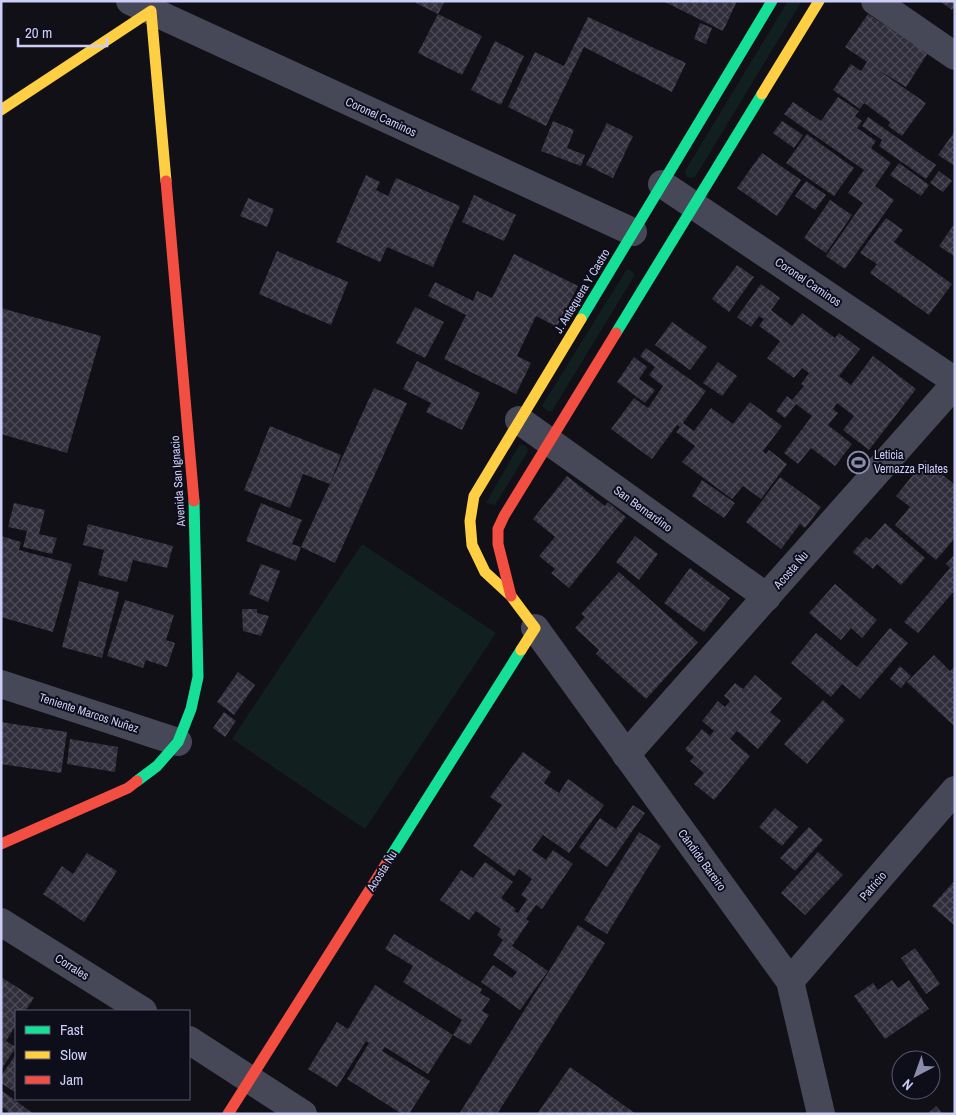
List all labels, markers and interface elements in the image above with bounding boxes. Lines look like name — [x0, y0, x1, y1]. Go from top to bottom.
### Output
scale bar — [18, 15, 106, 47]
text: 20 m — [25, 22, 52, 43]
street label: Coronel Caminos — [343, 94, 419, 140]
street label: J. Antequera Y Castro — [550, 246, 614, 336]
street label: Coronel Caminos — [772, 254, 844, 310]
street label: Avenida San Ignacio — [167, 435, 189, 528]
place label: Leticia Vernazza Pilates — [874, 447, 948, 477]
sports icon: Leticia Vernazza Pilates — [846, 450, 870, 474]
street label: San Bernardino — [610, 482, 676, 536]
street label: Acosta Ñu — [769, 548, 812, 593]
street label: Teniente Marcos Nuñez — [37, 689, 141, 737]
street label: Cándido Bareiro — [674, 826, 730, 894]
street label: Acosta Ñu — [363, 848, 401, 895]
street label: Patricio — [856, 868, 890, 904]
street label: Corrales — [52, 950, 92, 984]
legend — [15, 1010, 190, 1100]
text: Fast — [60, 1019, 84, 1040]
text: Slow — [60, 1044, 87, 1065]
north arrow — [891, 1050, 941, 1100]
text: Jam — [60, 1069, 83, 1090]
text: N — [898, 1075, 917, 1094]

